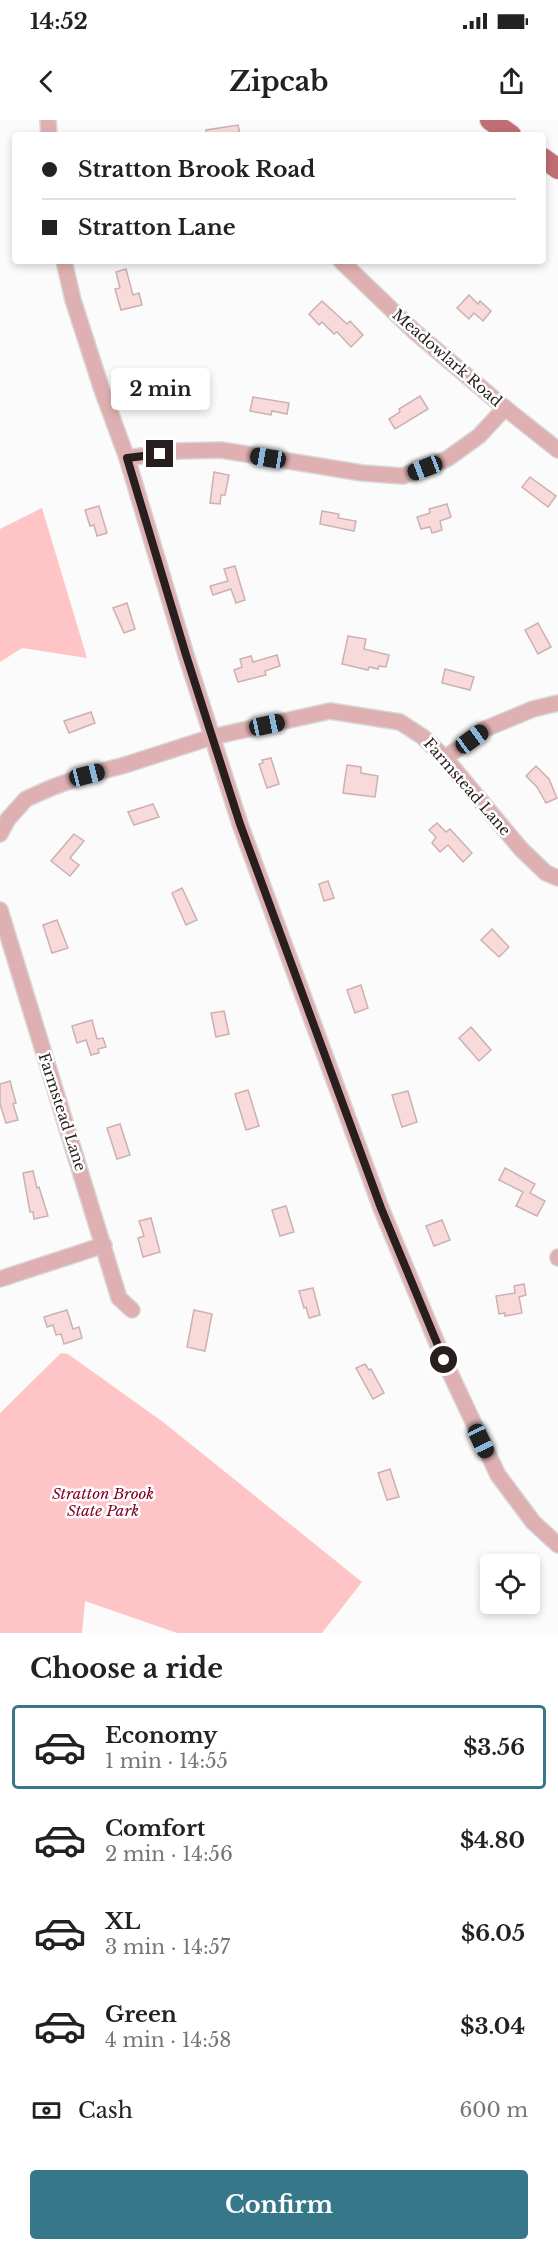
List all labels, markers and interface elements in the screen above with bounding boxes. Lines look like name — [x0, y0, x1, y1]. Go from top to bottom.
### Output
text: 14:52 — [30, 8, 88, 35]
icon: back — [30, 65, 63, 98]
text: Zipcab — [229, 65, 329, 98]
icon: share — [495, 65, 528, 98]
text: Stratton Brook Road — [78, 156, 315, 183]
text: Stratton Lane — [78, 214, 236, 241]
street label: Meadowlark Road — [389, 305, 506, 410]
callout: 2 min — [110, 367, 210, 409]
text: 2 min — [129, 377, 192, 401]
route end — [146, 440, 173, 467]
car — [249, 446, 287, 470]
car — [405, 453, 445, 483]
car — [248, 712, 286, 738]
car — [452, 721, 492, 757]
street label: Farmstead Lane — [420, 734, 515, 839]
car — [67, 762, 107, 788]
street label: Farmstead Lane — [34, 1050, 91, 1173]
route start — [430, 1346, 457, 1373]
car — [465, 1421, 497, 1461]
park label: Stratton Brook State Park — [52, 1484, 154, 1520]
map controls — [480, 1554, 540, 1614]
button: locate — [480, 1554, 540, 1614]
text: Choose a ride — [30, 1652, 223, 1685]
icon: car — [33, 1720, 87, 1774]
text: Economy — [105, 1722, 217, 1749]
text: $3.56 — [463, 1734, 525, 1761]
text: 1 min · 14:55 — [105, 1749, 228, 1773]
icon: car — [33, 1813, 87, 1867]
text: Comfort — [105, 1815, 205, 1842]
text: $4.80 — [460, 1827, 525, 1854]
text: 2 min · 14:56 — [105, 1842, 233, 1866]
icon: car — [33, 1906, 87, 1960]
text: XL — [105, 1908, 140, 1935]
text: $6.05 — [461, 1920, 525, 1947]
text: 3 min · 14:57 — [105, 1935, 230, 1959]
icon: car — [33, 1999, 87, 2053]
text: Green — [105, 2001, 177, 2028]
text: $3.04 — [460, 2013, 525, 2040]
text: 4 min · 14:58 — [105, 2028, 231, 2052]
icon: cash — [30, 2094, 63, 2127]
text: Cash — [78, 2097, 133, 2124]
text: 600 m — [459, 2098, 528, 2122]
button: Confirm — [30, 2170, 528, 2239]

